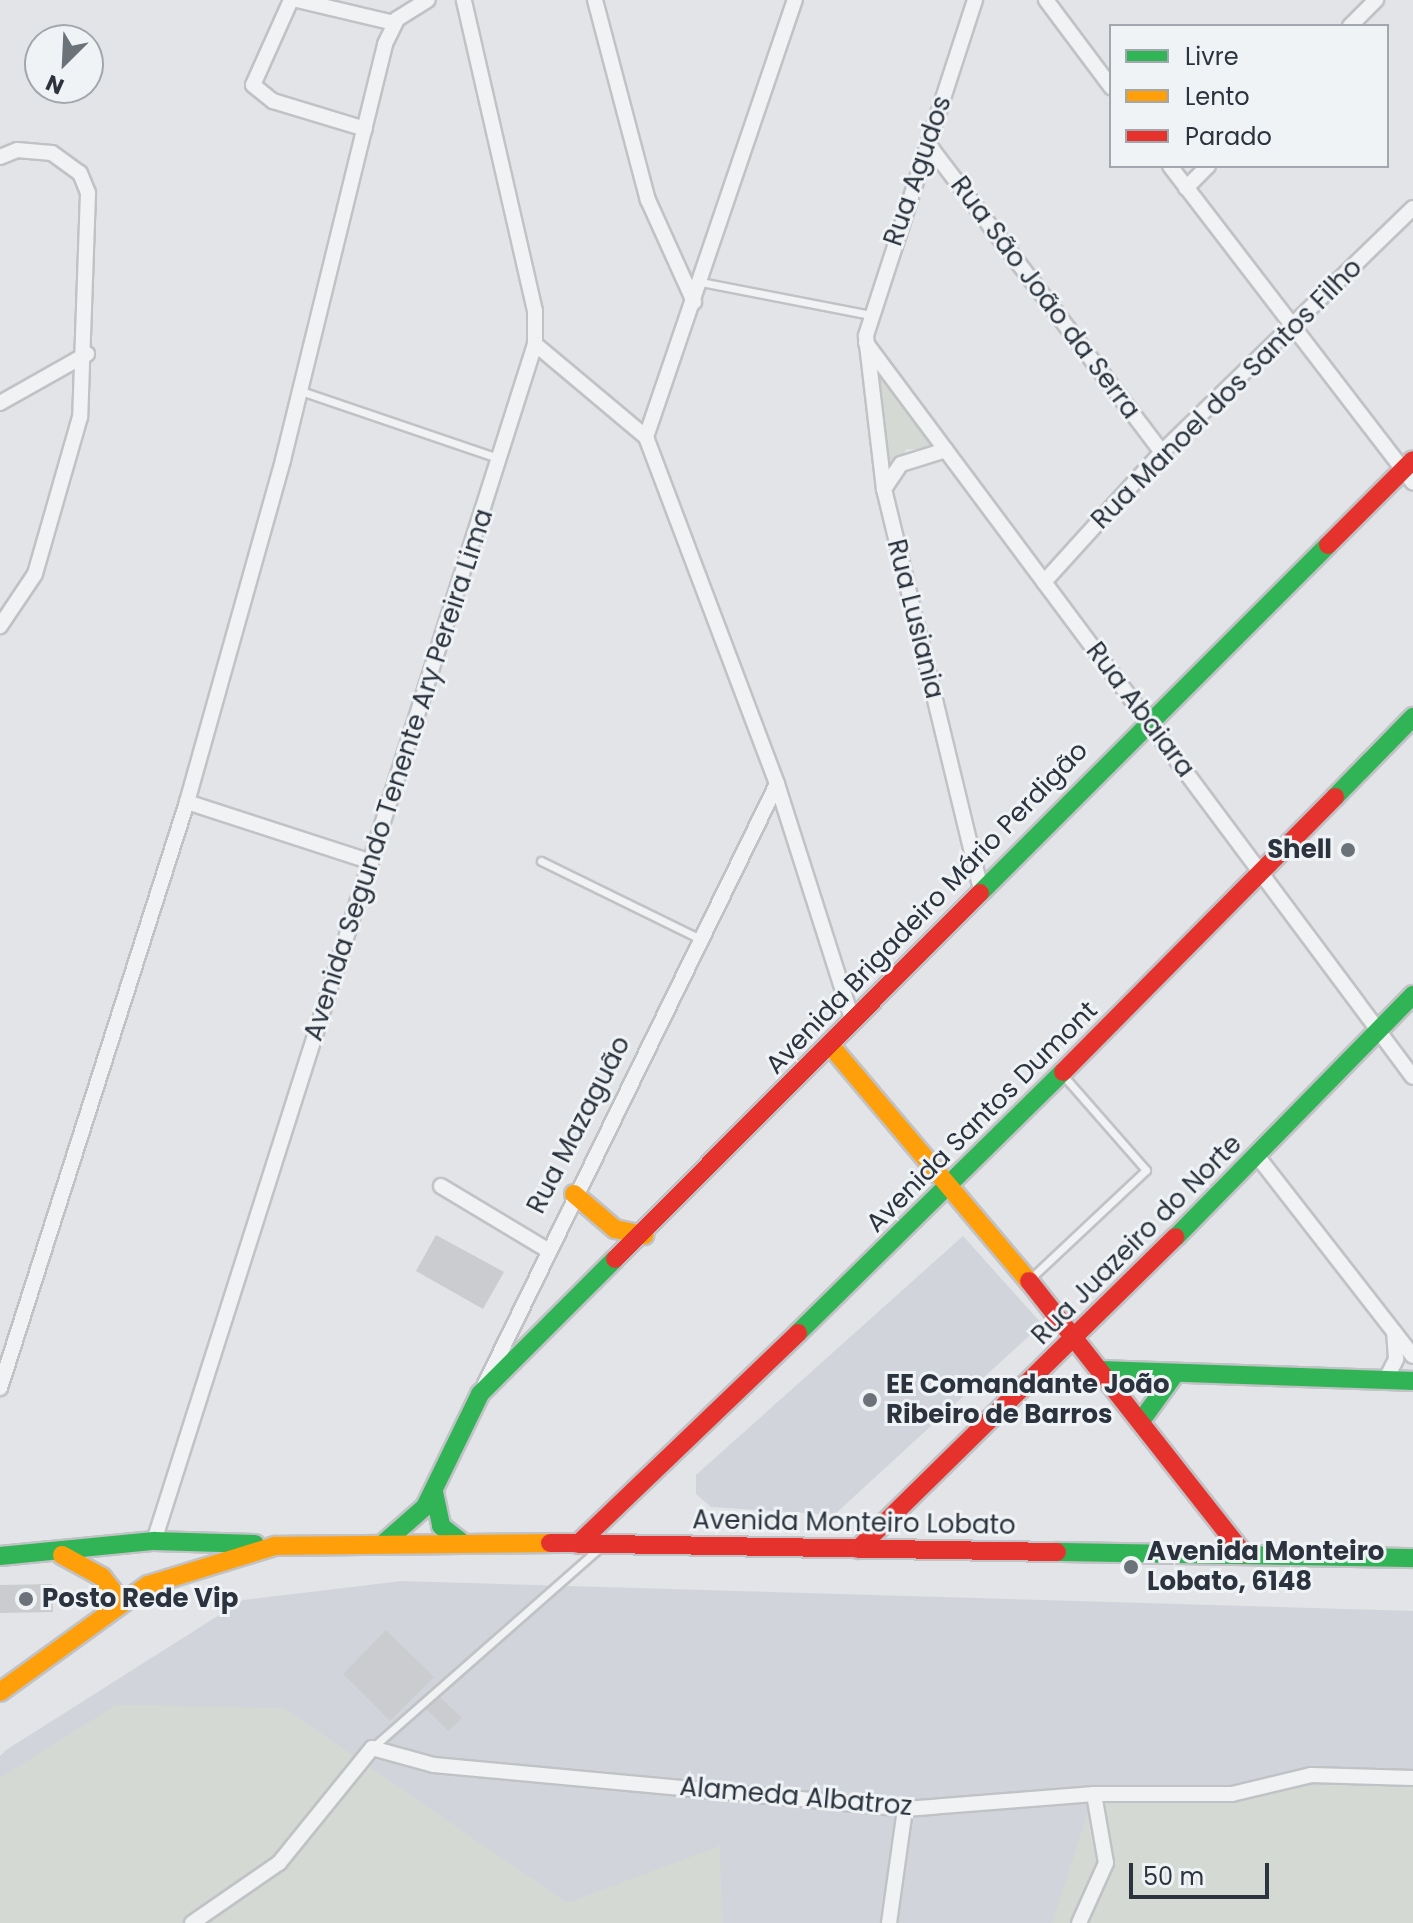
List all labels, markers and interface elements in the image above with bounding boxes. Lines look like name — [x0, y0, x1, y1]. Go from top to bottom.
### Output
north arrow — [24, 24, 104, 104]
legend — [1109, 24, 1389, 168]
text: Livre — [1185, 40, 1239, 73]
text: N — [41, 67, 69, 102]
text: Lento — [1185, 80, 1250, 113]
street label: Rua Agudos — [878, 92, 958, 250]
text: Parado — [1185, 120, 1272, 153]
street label: Rua São João da Serra — [944, 171, 1146, 425]
street label: Rua Manoel dos Santos Filho — [1085, 252, 1369, 536]
street label: Avenida Segundo Tenente Ary Pereira Lima — [298, 505, 500, 1045]
street label: Rua Lusiania — [880, 536, 950, 702]
street label: Rua Abaiara — [1079, 636, 1201, 784]
street label: Avenida Brigadeiro Mário Perdigão — [759, 735, 1095, 1081]
place label: Shell — [1267, 834, 1332, 866]
marker: Shell — [1339, 841, 1357, 859]
street label: Avenida Santos Dumont — [860, 995, 1104, 1239]
street label: Rua Mazaguão — [521, 1031, 637, 1219]
street label: Rua Juazeiro do Norte — [1026, 1129, 1248, 1351]
place label: EE Comandante João Ribeiro de Barros — [886, 1369, 1169, 1430]
marker: EE Comandante João Ribeiro de Barros — [861, 1391, 879, 1409]
street label: Avenida Monteiro Lobato — [692, 1505, 1016, 1541]
place label: Avenida Monteiro Lobato, 6148 — [1147, 1536, 1384, 1598]
marker: Avenida Monteiro Lobato, 6148 — [1122, 1558, 1140, 1576]
place label: Posto Rede Vip — [42, 1583, 238, 1615]
marker: Posto Rede Vip — [17, 1590, 35, 1608]
street label: Alameda Albatroz — [678, 1771, 914, 1823]
scale bar — [1133, 1847, 1273, 1897]
text: 50 m — [1143, 1860, 1204, 1893]

